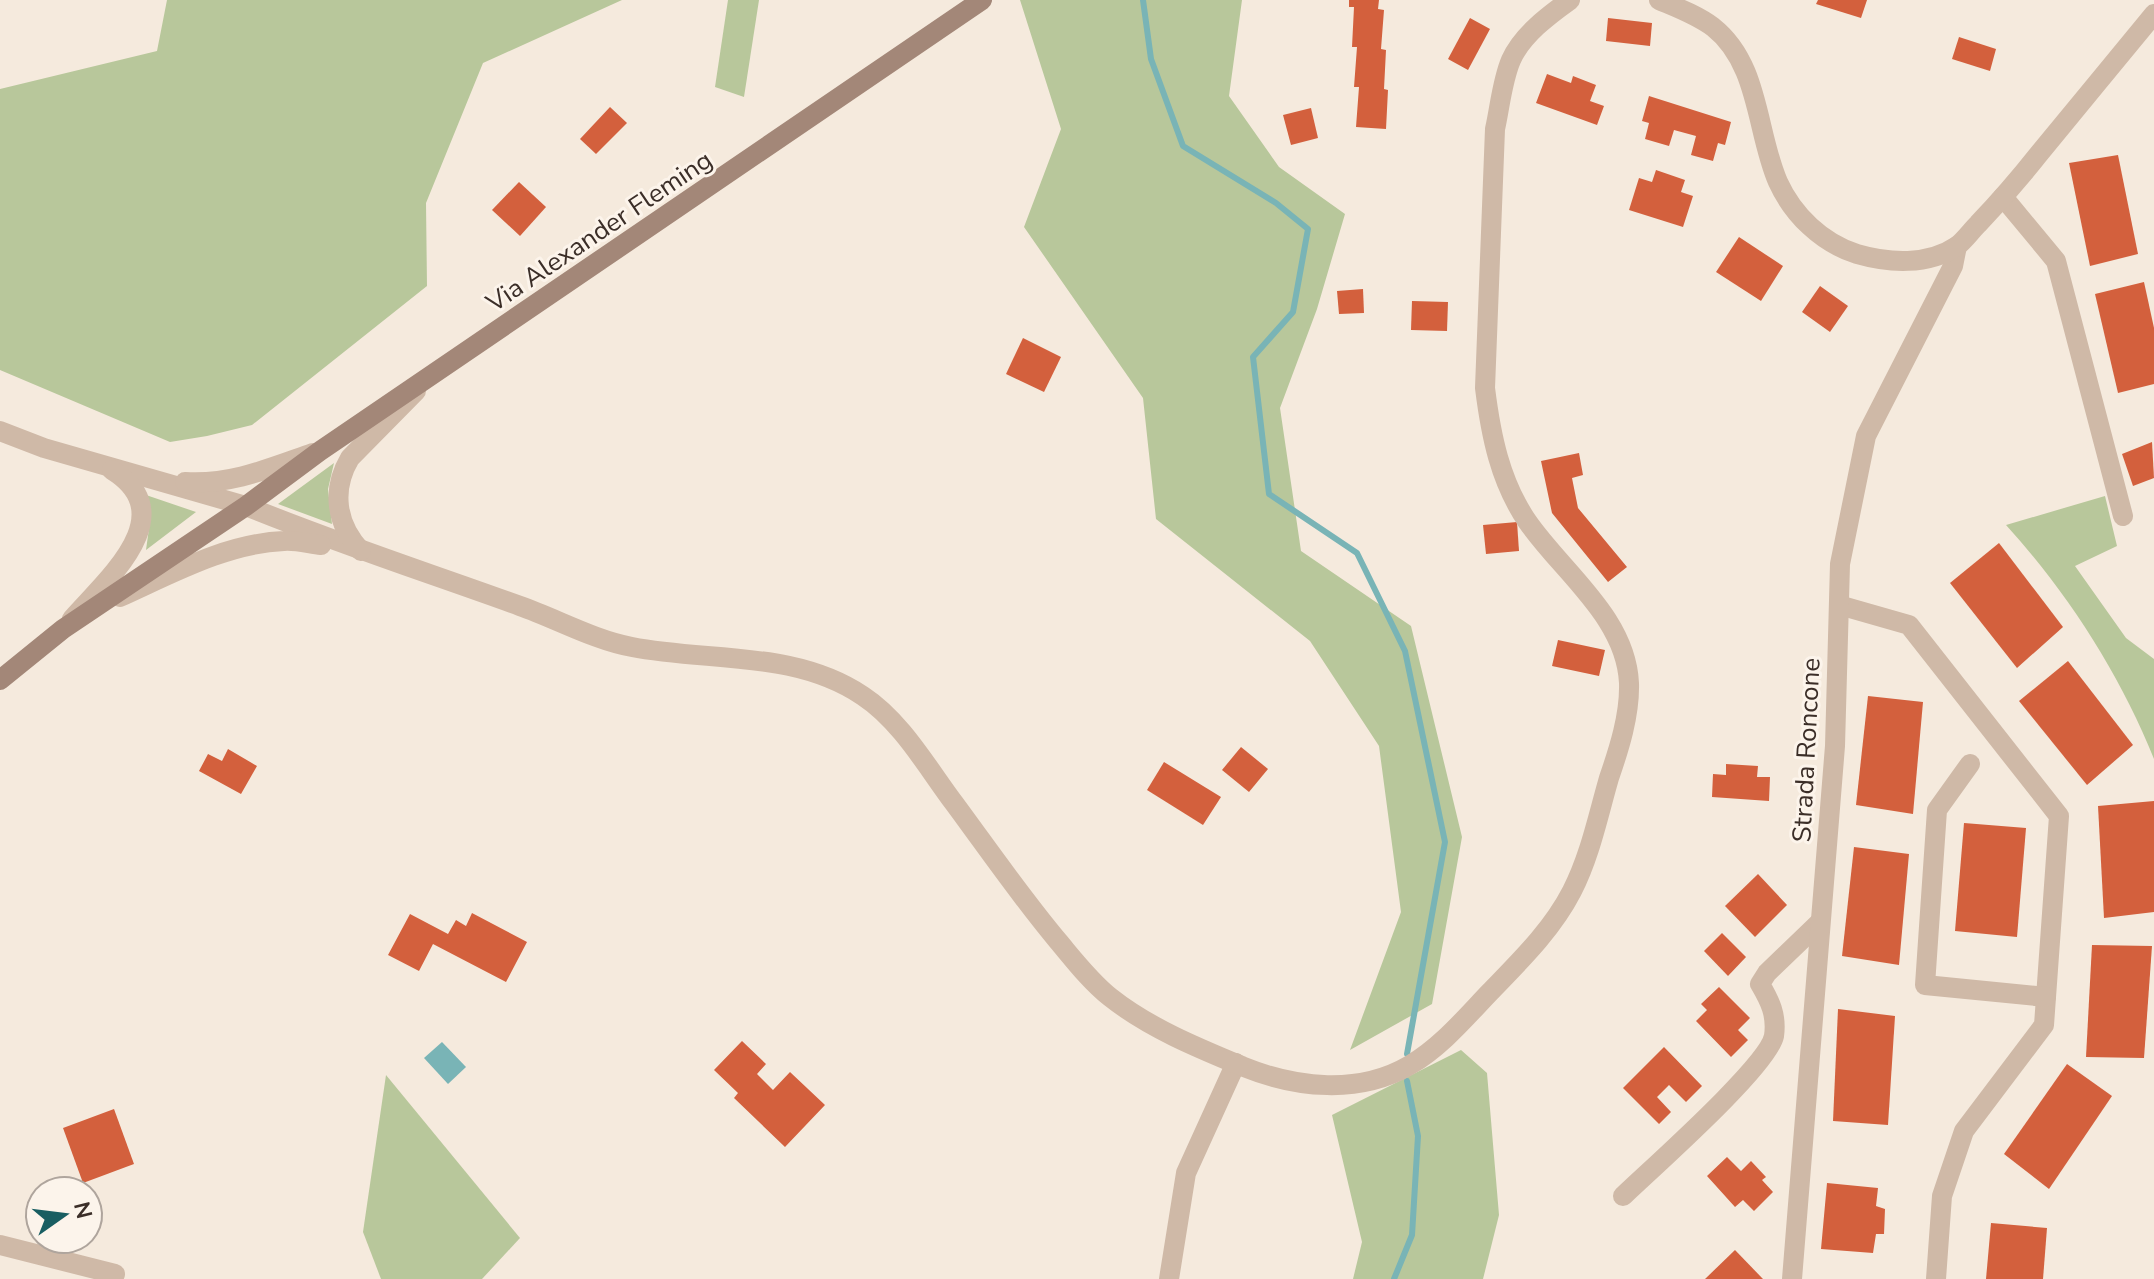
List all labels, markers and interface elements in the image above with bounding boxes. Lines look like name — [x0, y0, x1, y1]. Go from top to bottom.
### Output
street label: Via Alexander Fleming — [479, 143, 719, 321]
street label: Strada Roncone — [1784, 657, 1829, 843]
north arrow — [24, 1175, 104, 1255]
text: N — [66, 1199, 99, 1222]

